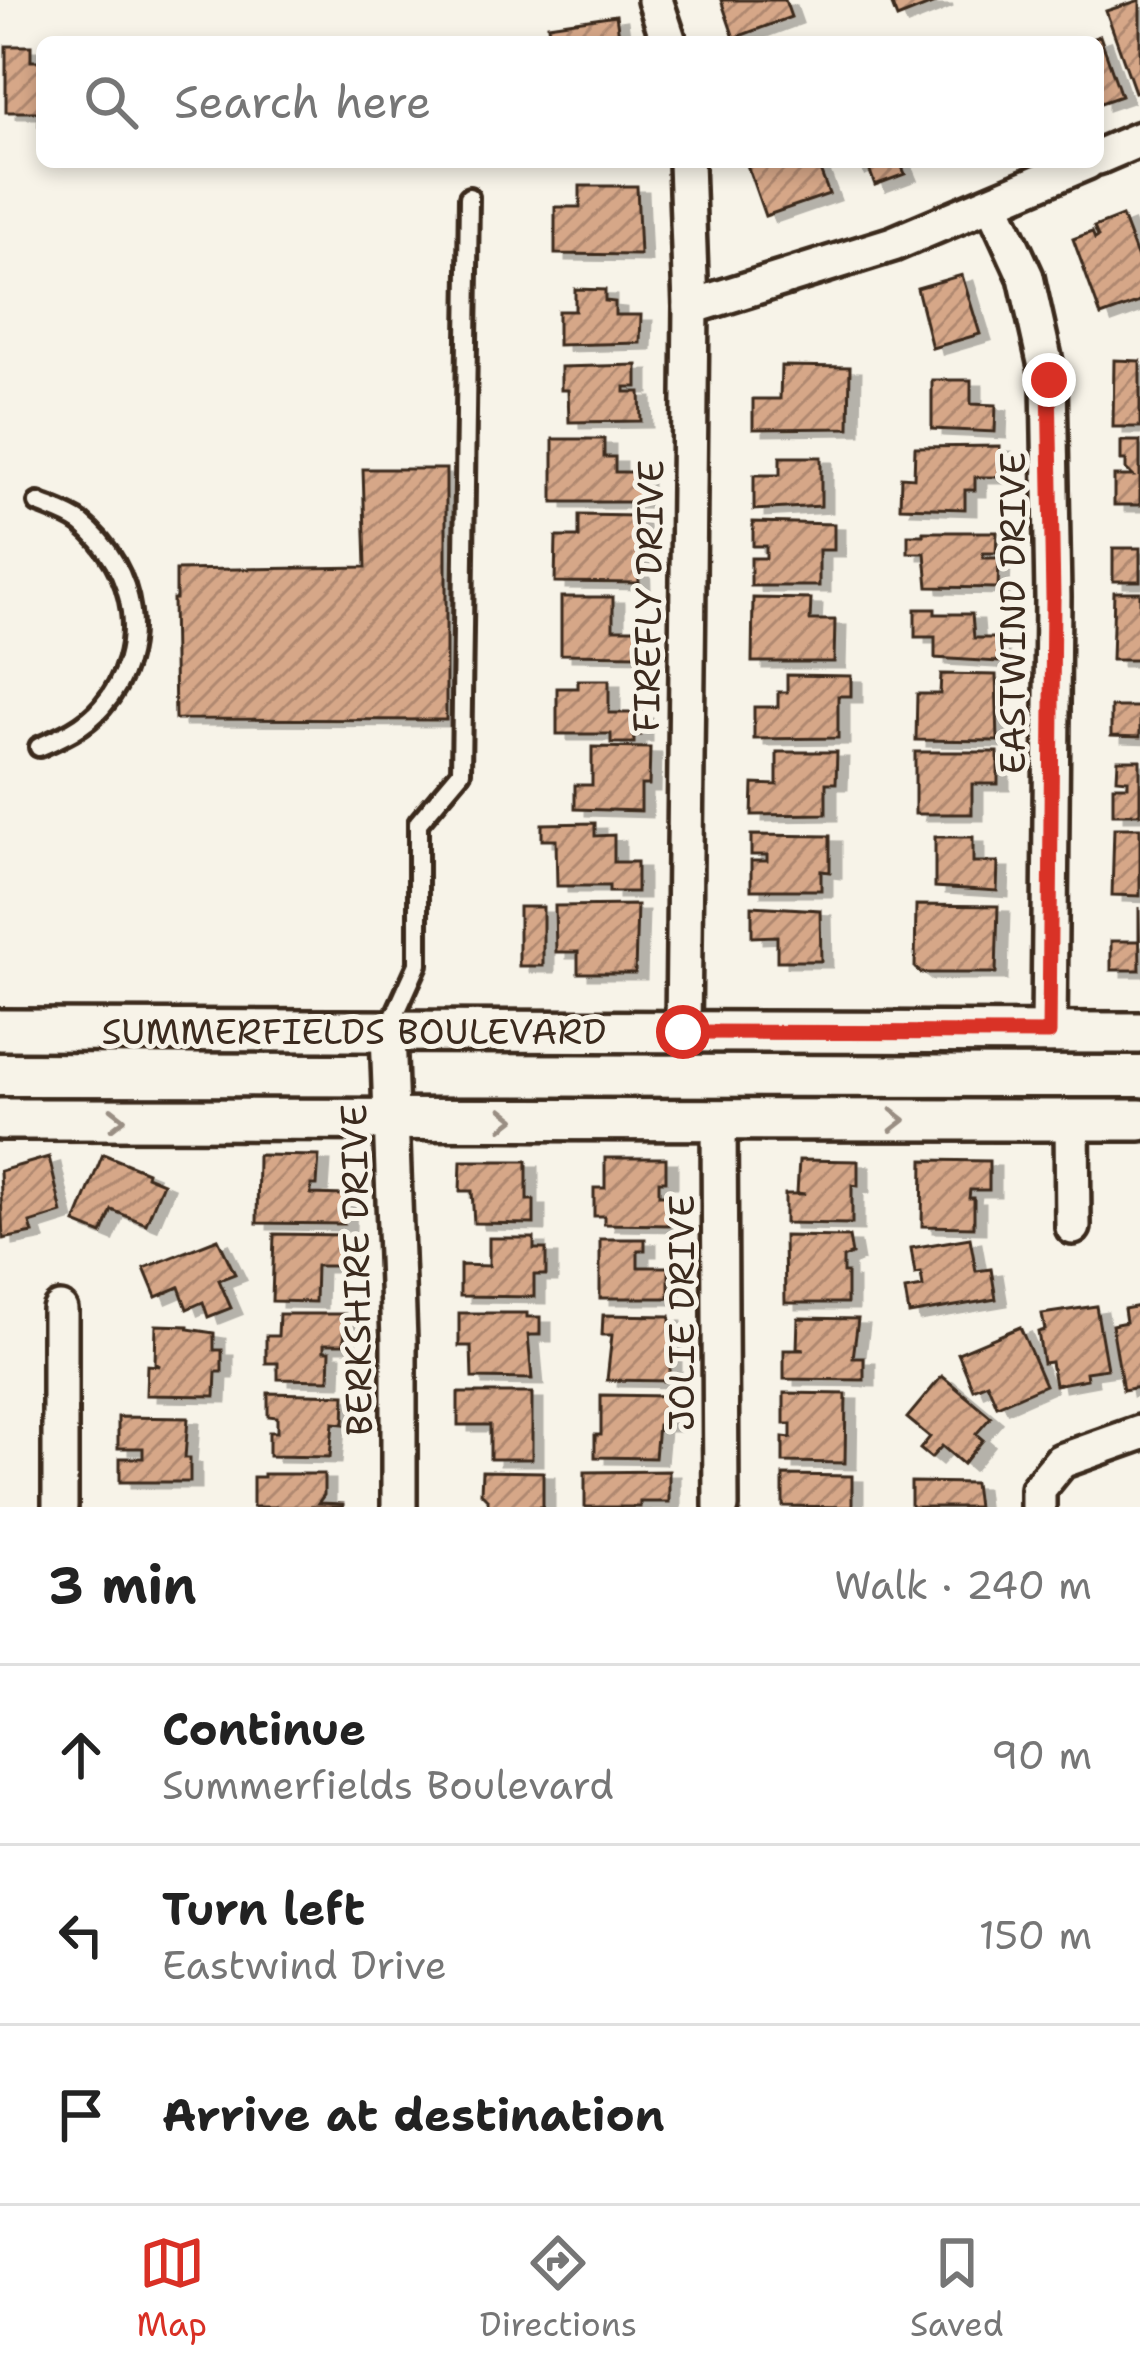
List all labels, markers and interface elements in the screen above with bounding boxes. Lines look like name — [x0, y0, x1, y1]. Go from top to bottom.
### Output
search box — [36, 36, 1104, 168]
icon: search — [78, 69, 144, 135]
text: Search here — [174, 72, 431, 132]
route end — [1022, 353, 1076, 407]
street label: EASTWIND DRIVE — [988, 452, 1037, 774]
street label: FIREFLY DRIVE — [622, 459, 675, 733]
route start — [656, 1005, 710, 1059]
street label: SUMMERFIELDS BOULEVARD — [101, 1007, 607, 1056]
street label: BERKSHIRE DRIVE — [329, 1104, 384, 1436]
one-way arrow — [109, 1106, 127, 1132]
one-way arrow — [499, 1106, 517, 1132]
one-way arrow — [889, 1107, 907, 1133]
street label: JOLIE DRIVE — [657, 1195, 706, 1431]
text: 3 min — [48, 1551, 197, 1619]
text: Walk · 240 m — [834, 1559, 1092, 1611]
text: Continue — [162, 1699, 366, 1759]
icon: ahead — [48, 1722, 114, 1788]
text: 90 m — [991, 1729, 1092, 1781]
text: Summerfields Boulevard — [162, 1759, 614, 1811]
text: Turn left — [162, 1879, 365, 1939]
icon: left — [48, 1902, 114, 1968]
text: 150 m — [979, 1909, 1092, 1961]
text: Eastwind Drive — [162, 1939, 447, 1991]
icon: arrive — [48, 2082, 114, 2148]
text: Arrive at destination — [162, 2085, 665, 2145]
tab: Map — [136, 2230, 207, 2347]
tab: Directions — [480, 2230, 637, 2347]
tab: Saved — [910, 2230, 1004, 2347]

